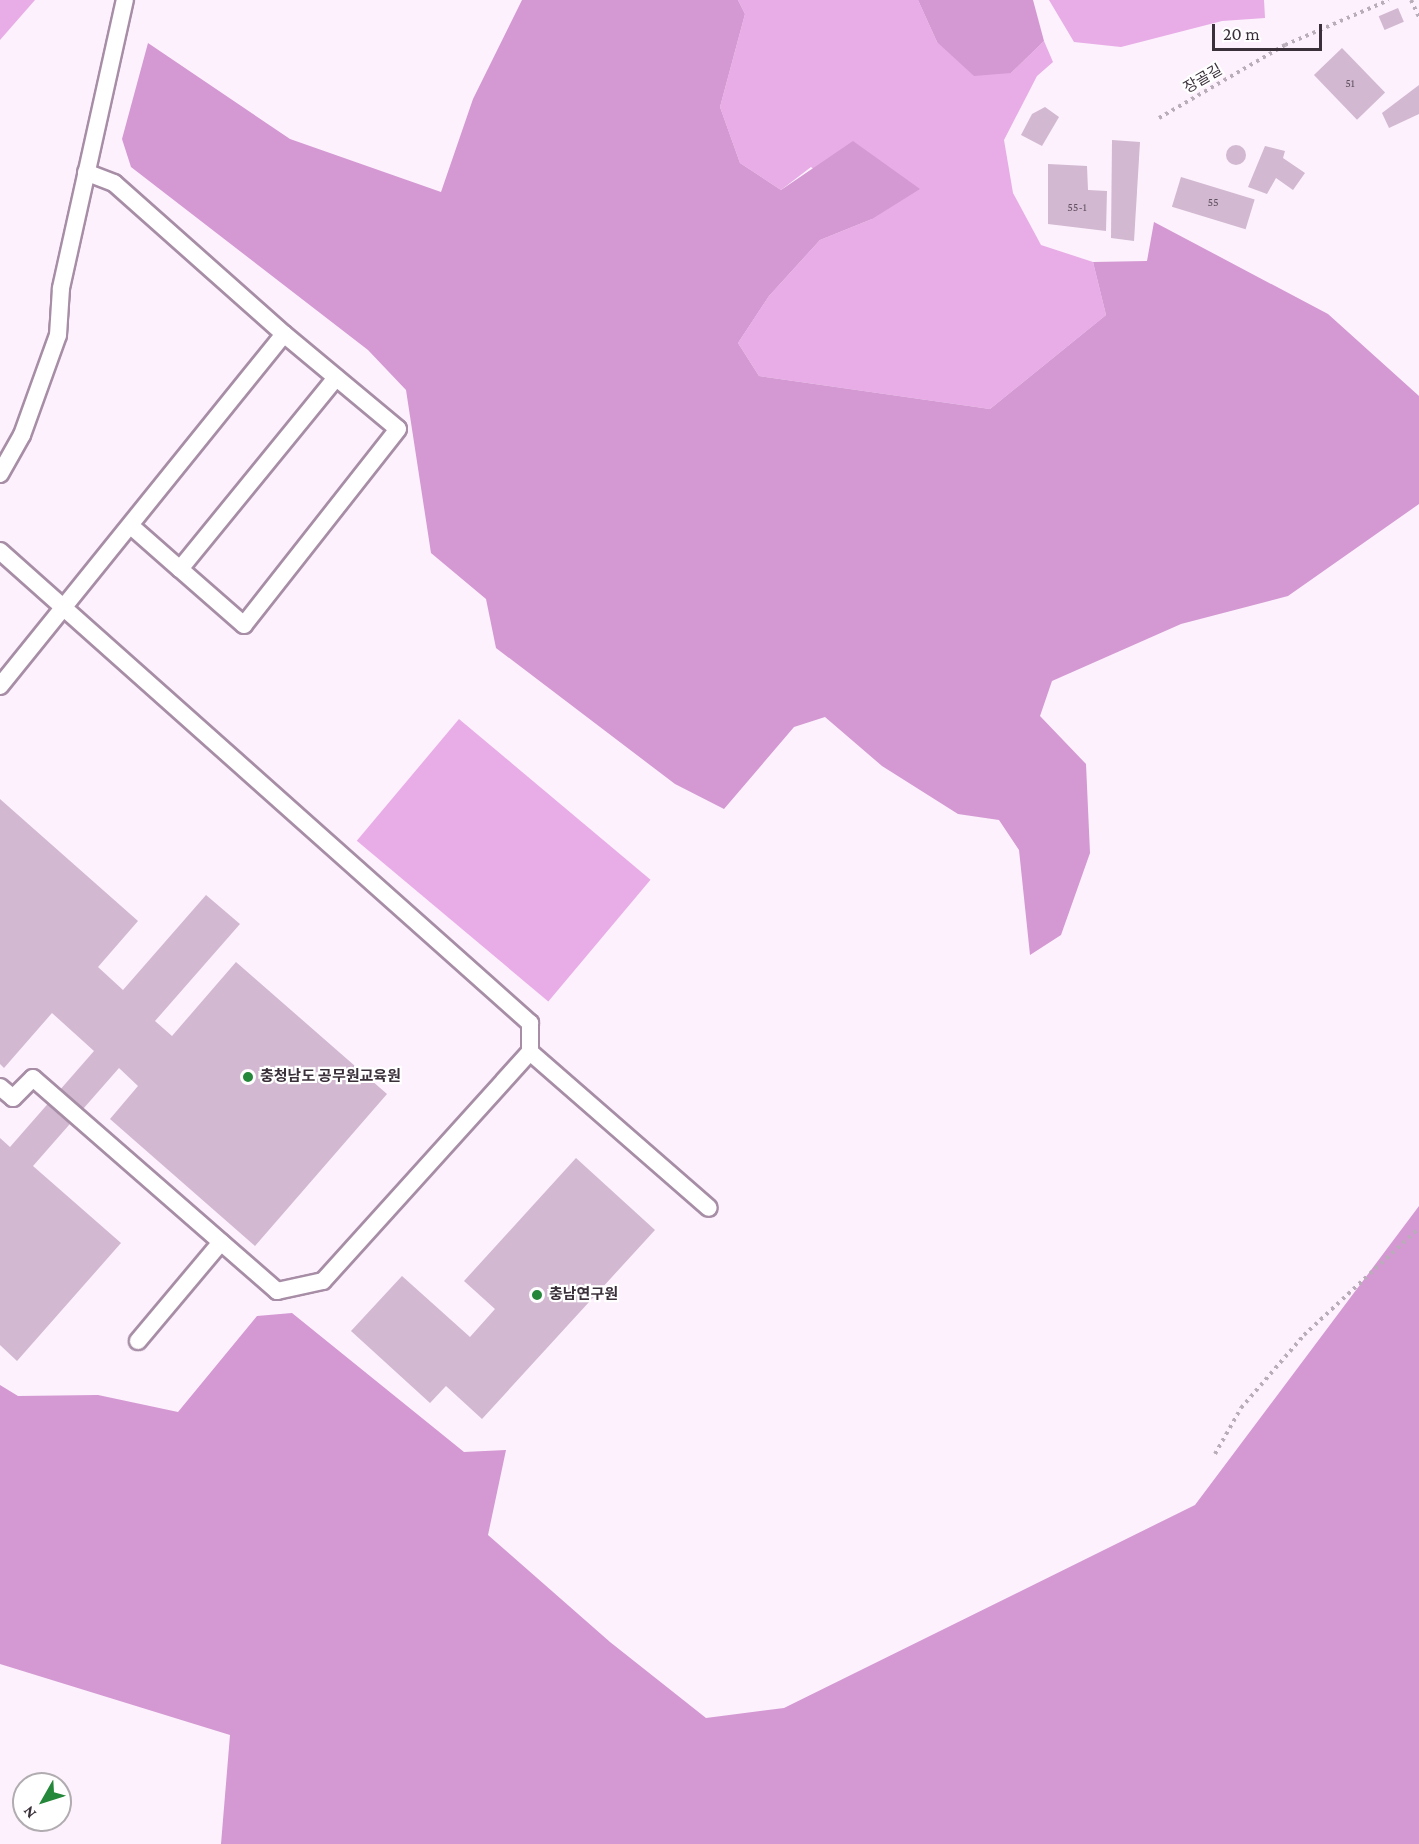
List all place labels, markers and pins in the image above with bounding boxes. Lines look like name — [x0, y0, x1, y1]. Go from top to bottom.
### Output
place label: 충청남도 공무원교육원 — [260, 1068, 401, 1086]
marker: 충청남도 공무원교육원 — [241, 1070, 255, 1084]
place label: 충남연구원 — [549, 1286, 618, 1304]
marker: 충남연구원 — [530, 1288, 544, 1302]

